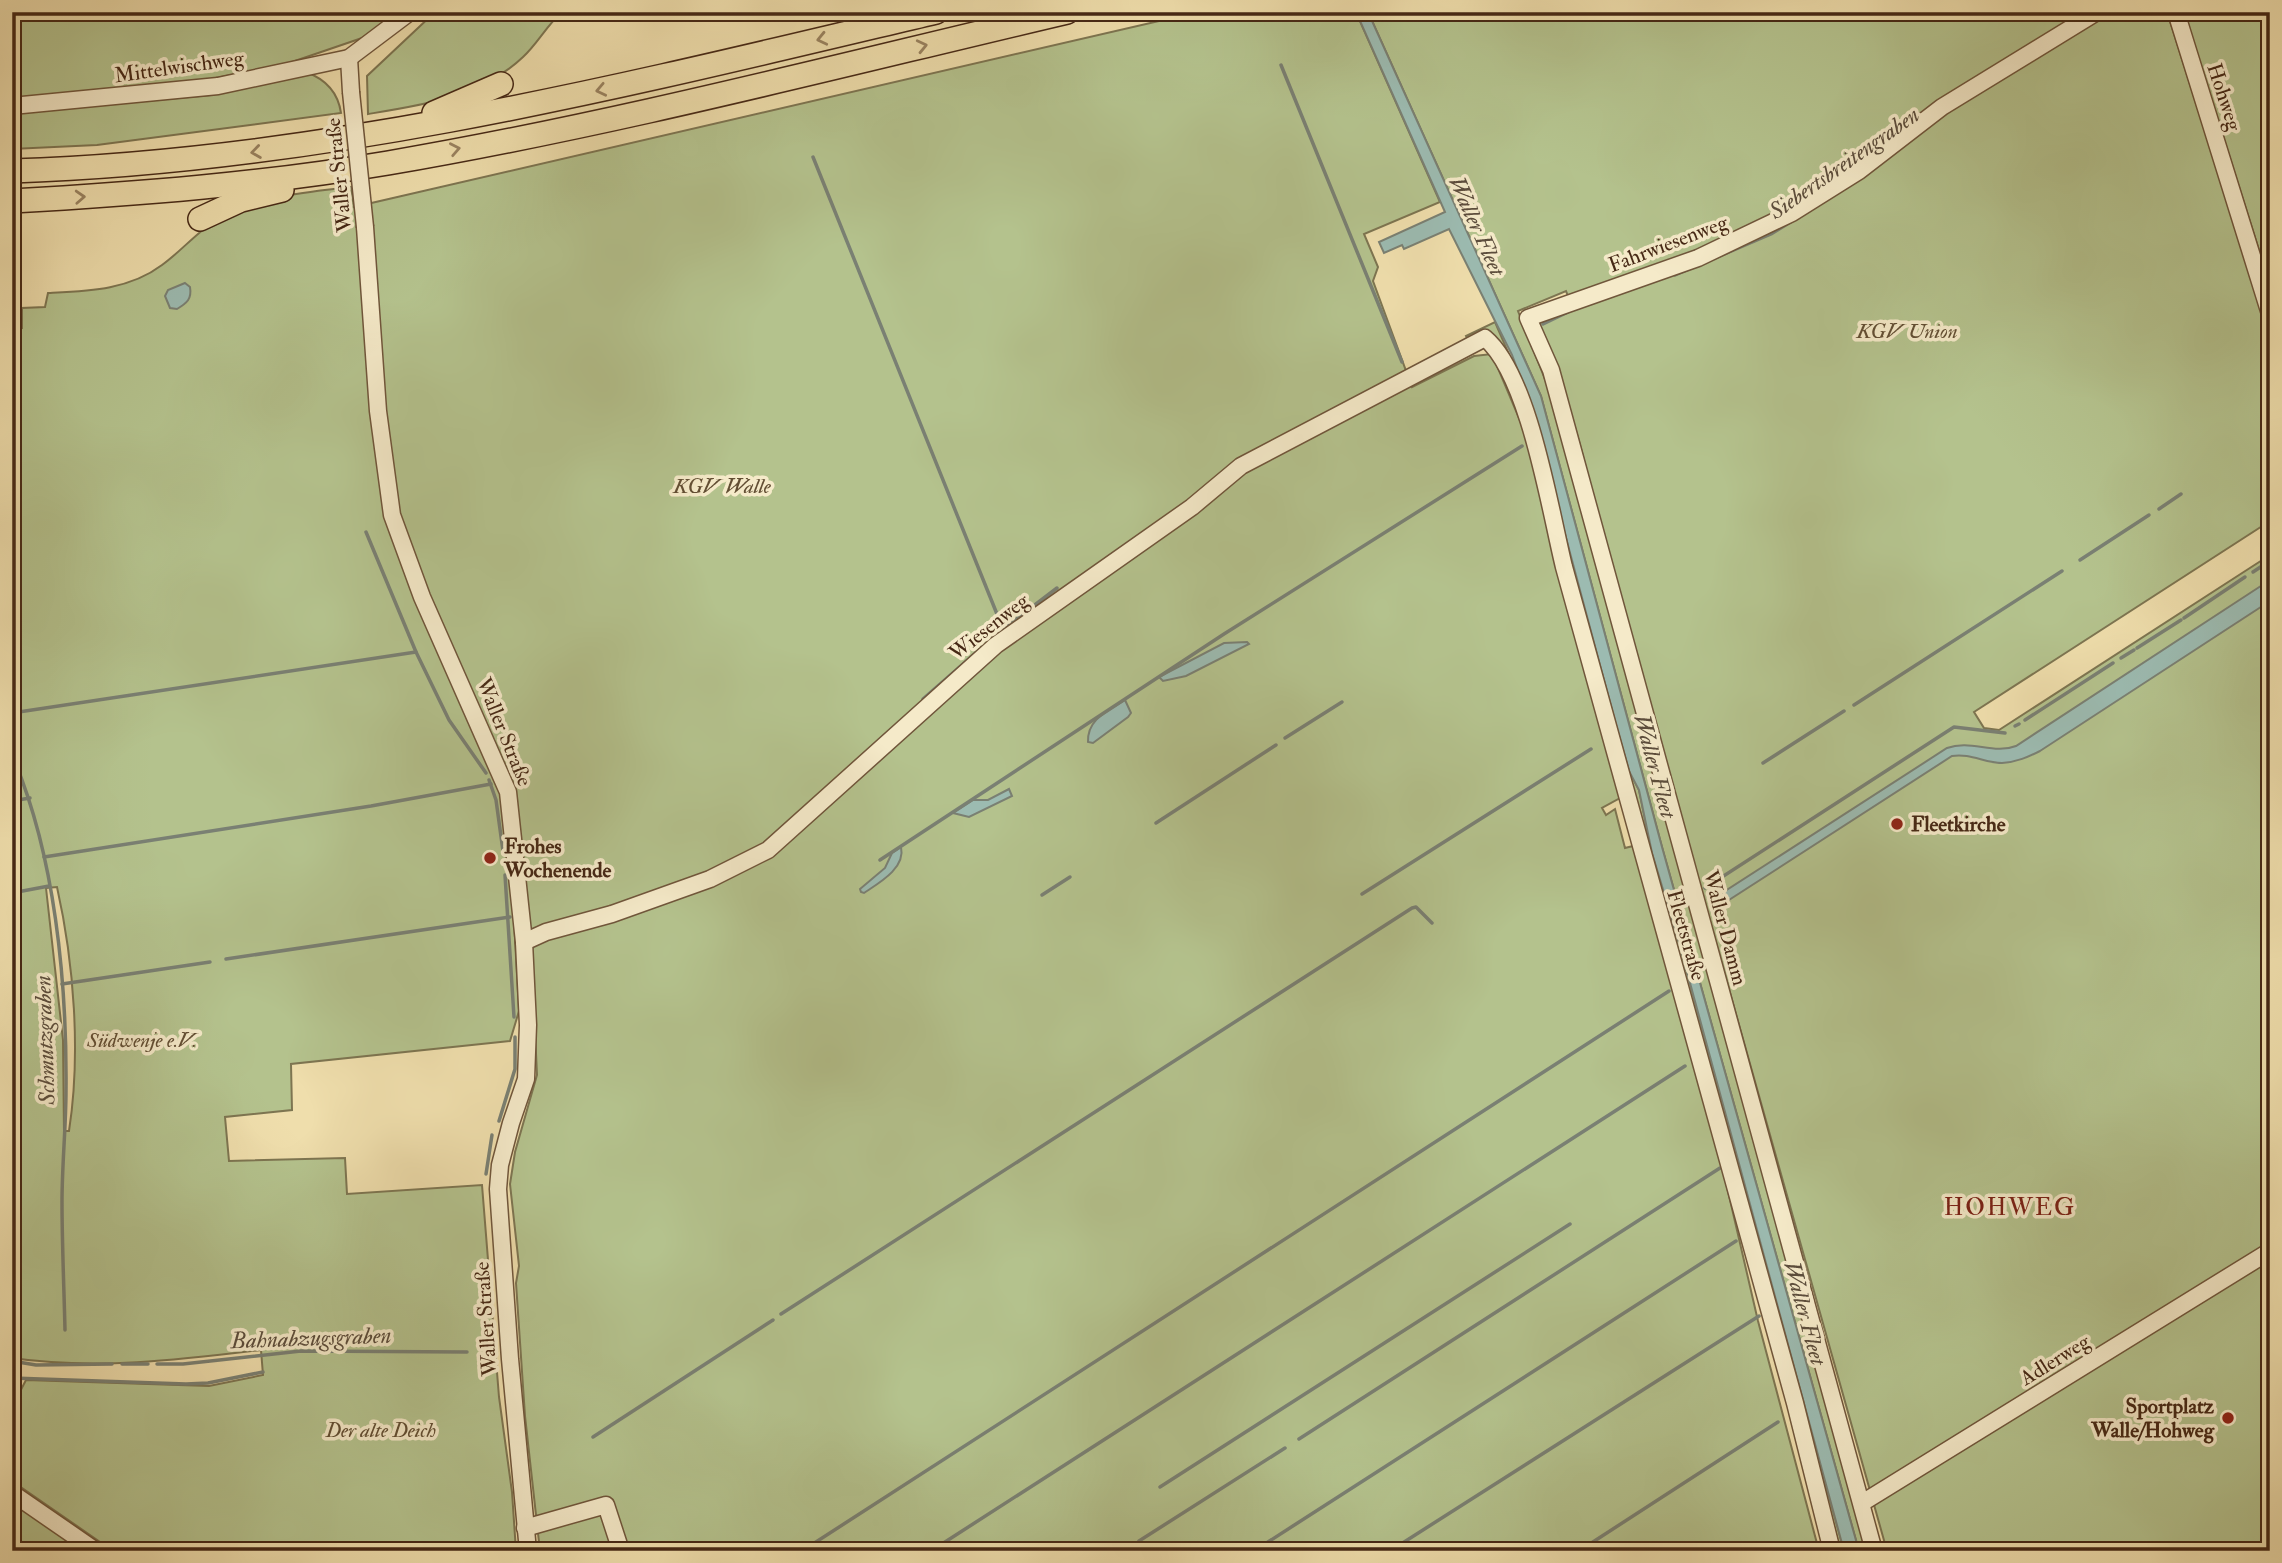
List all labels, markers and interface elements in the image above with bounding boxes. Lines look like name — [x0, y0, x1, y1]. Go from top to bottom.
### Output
one-way arrow — [816, 31, 828, 45]
one-way arrow — [916, 40, 928, 55]
street label: Mittelwischweg — [113, 44, 246, 89]
street label: Hohweg — [2200, 60, 2248, 135]
one-way arrow — [595, 82, 607, 97]
water label: Siebertsbreitengraben — [1762, 100, 1925, 226]
street label: Waller Straße — [320, 116, 359, 235]
one-way arrow — [449, 143, 461, 158]
one-way arrow — [250, 144, 262, 159]
water label: Waller Fleet — [1442, 171, 1513, 282]
one-way arrow — [75, 190, 86, 205]
street label: Fahrwiesenweg — [1604, 209, 1732, 279]
park label: KGV Union — [1855, 318, 1958, 345]
park label: KGV Walle — [672, 473, 772, 500]
street label: Wiesenweg — [943, 587, 1035, 667]
street label: Waller Straße — [470, 673, 538, 791]
water label: Waller Fleet — [1627, 711, 1683, 823]
place label: Fleetkirche — [1911, 811, 2006, 838]
marker: Fleetkirche — [1889, 816, 1905, 832]
place label: Frohes Wochenende — [503, 833, 612, 884]
marker: Frohes Wochenende — [482, 850, 498, 866]
street label: Waller Damm — [1696, 866, 1753, 989]
street label: Fleetstraße — [1660, 886, 1712, 984]
water label: Schmutzgraben — [28, 975, 62, 1106]
park label: Südwenje e.V. — [86, 1027, 199, 1054]
district label: HOHWEG — [1944, 1192, 2076, 1223]
water label: Waller Fleet — [1777, 1258, 1833, 1370]
street label: Waller Straße — [469, 1261, 504, 1378]
water label: Bahnabzugsgraben — [229, 1321, 392, 1355]
street label: Adlerweg — [2014, 1328, 2096, 1393]
place label: Sportplatz Walle/Hohweg — [2090, 1393, 2215, 1444]
marker: Sportplatz Walle/Hohweg — [2220, 1410, 2236, 1426]
park label: Der alte Deich — [325, 1417, 436, 1444]

